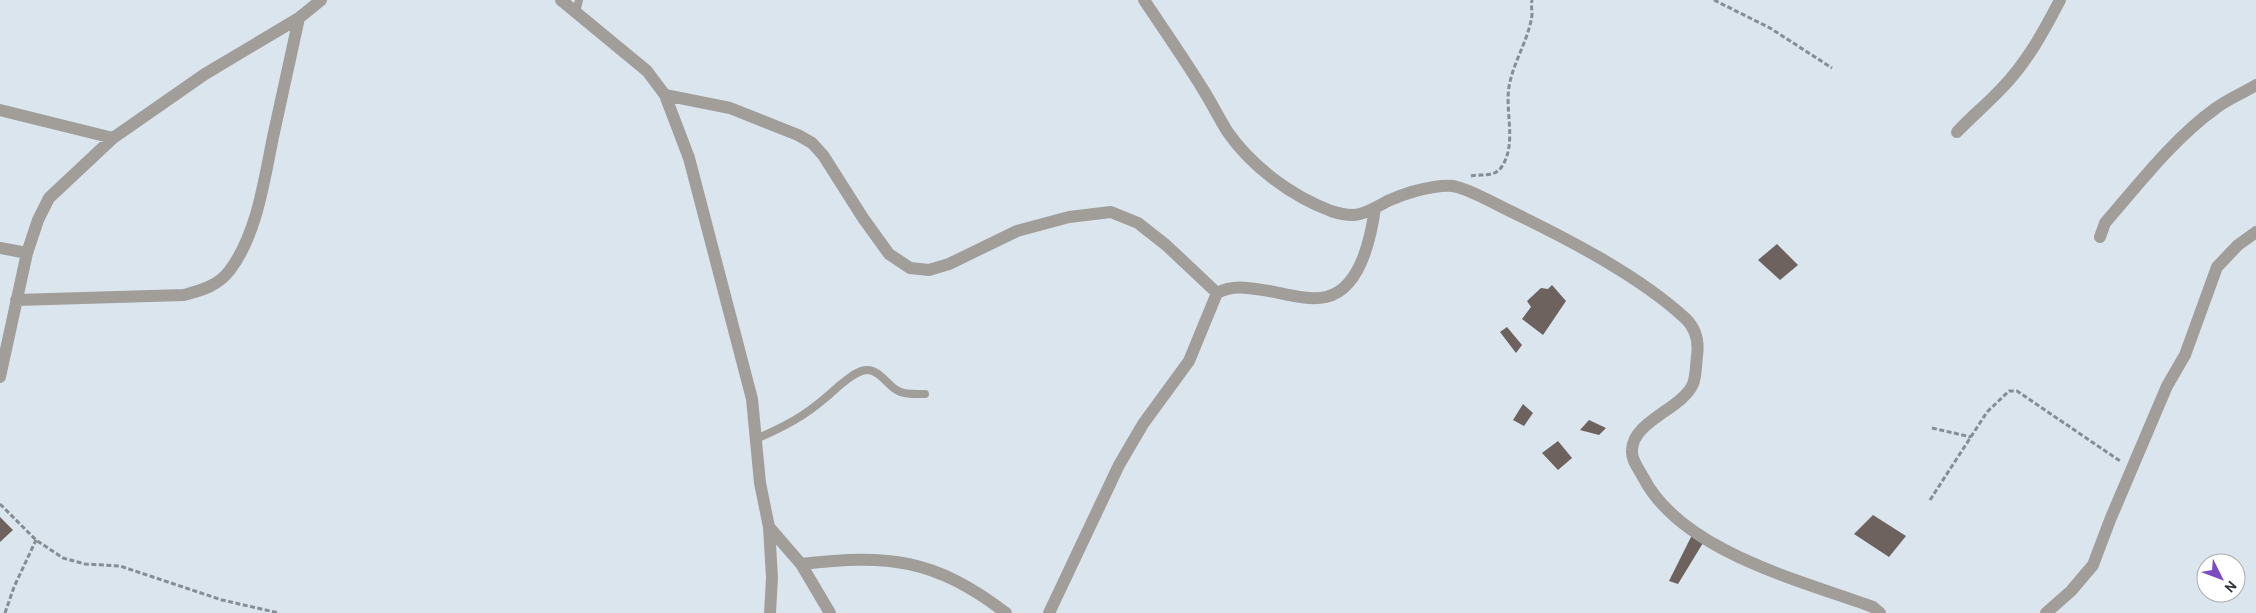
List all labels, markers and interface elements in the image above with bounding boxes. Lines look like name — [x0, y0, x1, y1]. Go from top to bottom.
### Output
north arrow — [2196, 553, 2246, 603]
text: N — [2221, 577, 2241, 596]

